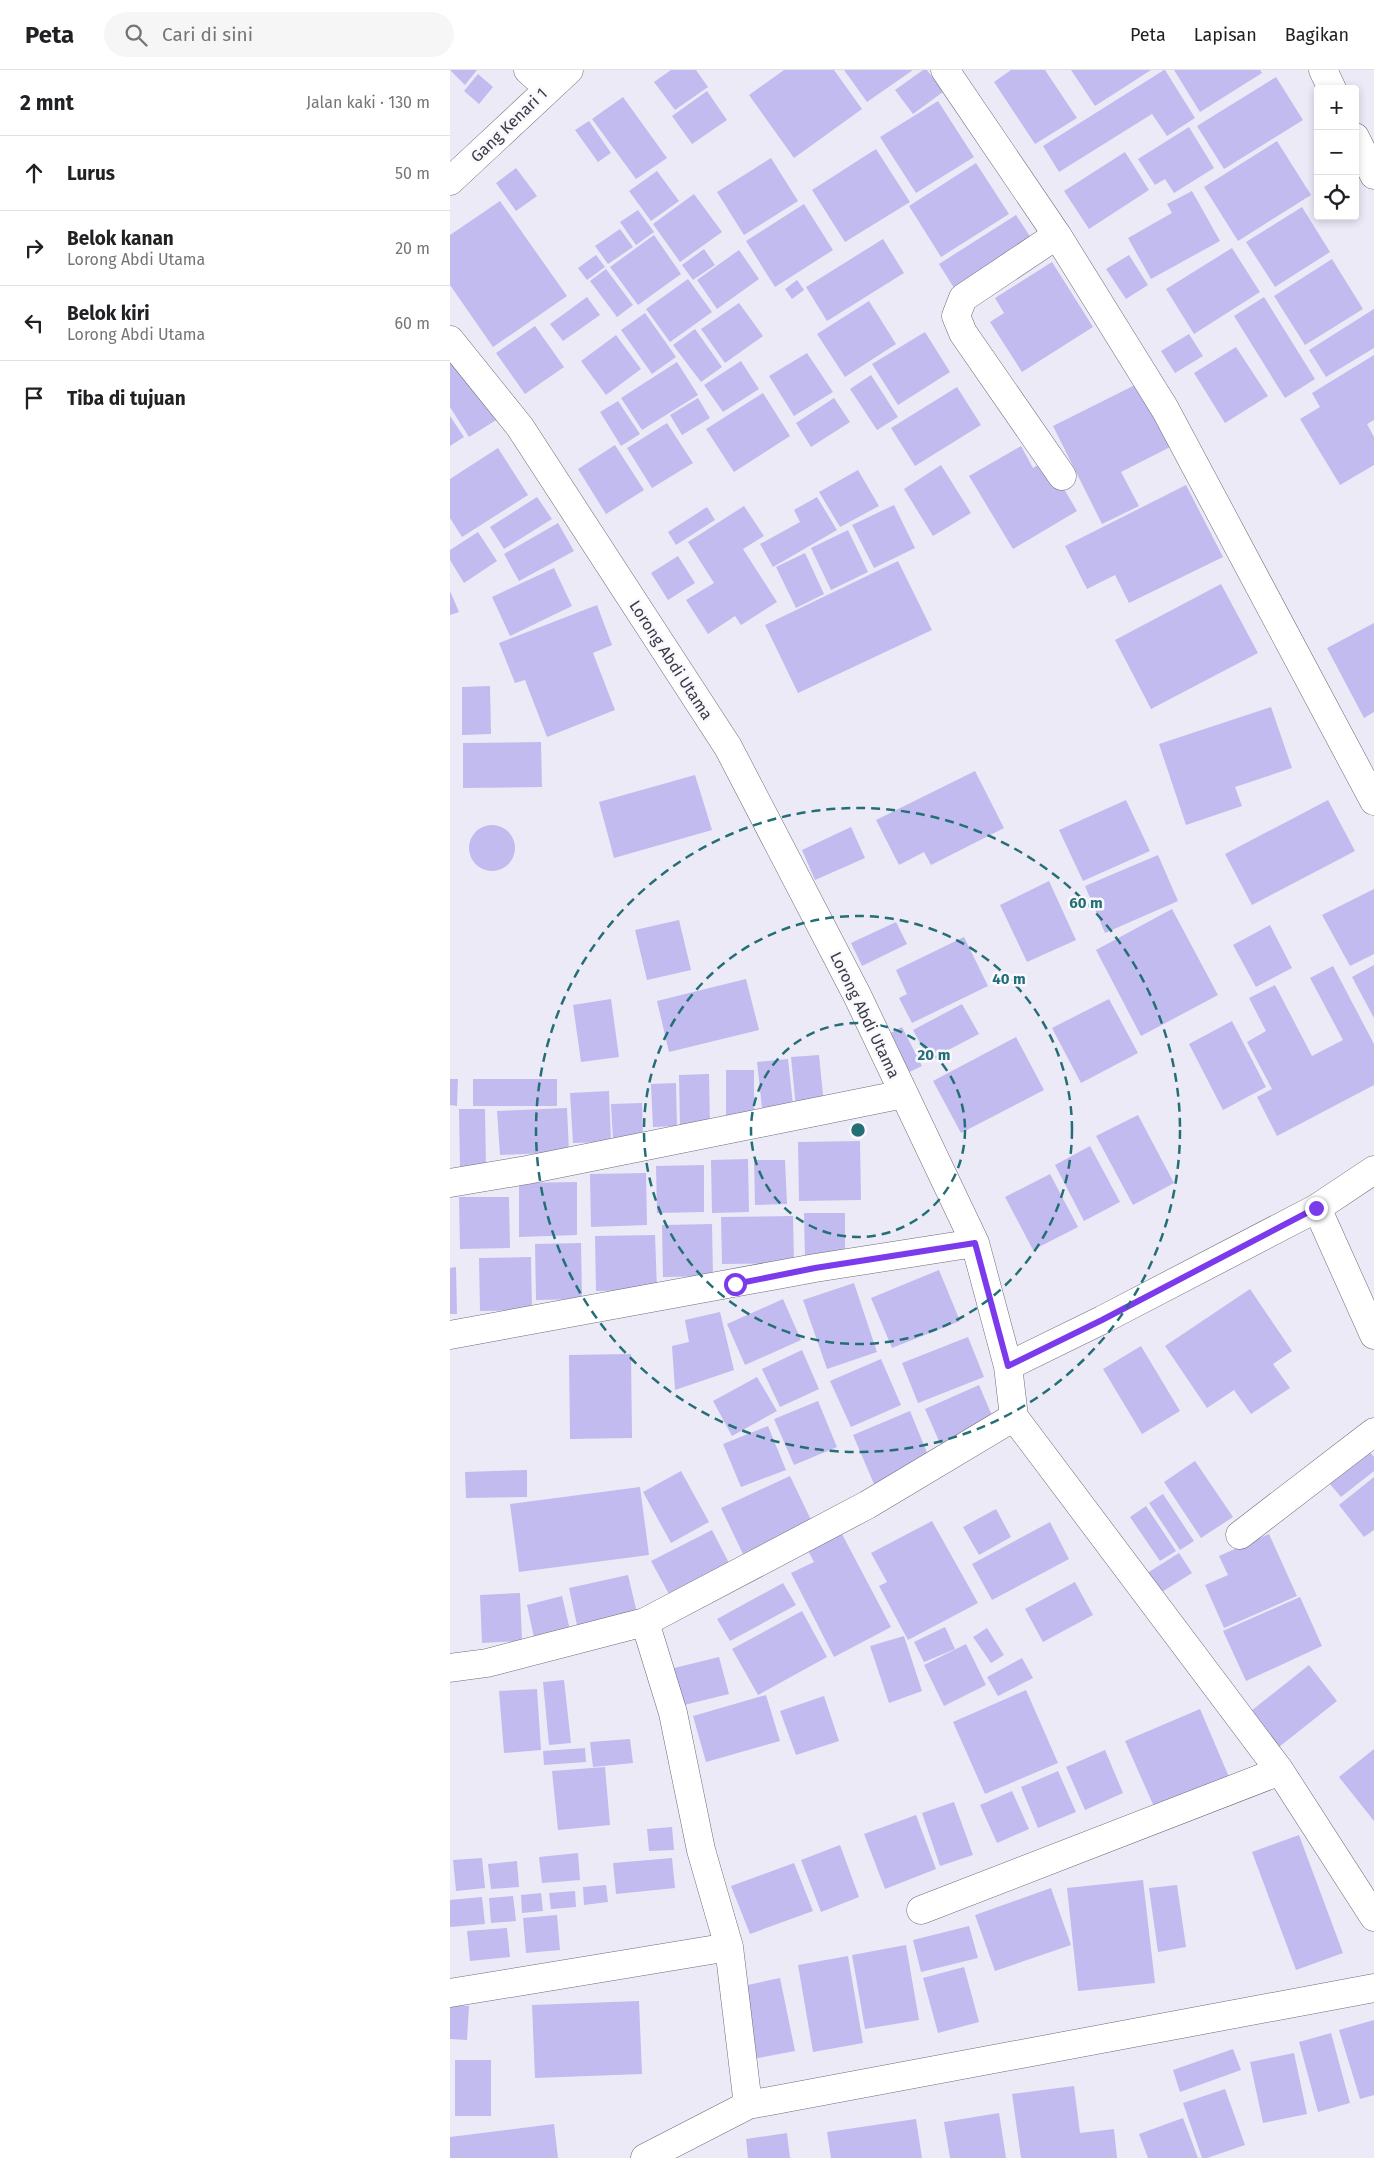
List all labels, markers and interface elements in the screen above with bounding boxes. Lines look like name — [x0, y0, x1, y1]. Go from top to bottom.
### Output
search box — [104, 12, 454, 57]
text: Peta — [25, 21, 74, 49]
icon: search — [122, 21, 150, 49]
text: Cari di sini — [162, 23, 253, 46]
text: Peta — [1130, 24, 1166, 46]
text: Lapisan — [1194, 24, 1257, 46]
text: Bagikan — [1285, 24, 1349, 46]
street label: Gang Kenari 1 — [467, 84, 551, 166]
map controls — [1314, 85, 1359, 220]
button: + — [1314, 85, 1359, 130]
text: 2 mnt — [20, 90, 74, 116]
text: Jalan kaki · 130 m — [306, 93, 430, 112]
button: − — [1314, 130, 1359, 175]
icon: ahead — [20, 159, 48, 187]
text: Lurus — [67, 162, 115, 185]
text: 50 m — [395, 164, 430, 183]
button: locate — [1314, 175, 1359, 220]
text: Belok kanan — [67, 227, 174, 250]
icon: right — [20, 234, 48, 262]
text: 20 m — [395, 239, 430, 258]
text: Lorong Abdi Utama — [67, 250, 205, 269]
text: Belok kiri — [67, 302, 150, 325]
icon: left — [20, 309, 48, 337]
text: 60 m — [395, 314, 430, 333]
text: Lorong Abdi Utama — [67, 325, 205, 344]
icon: arrive — [20, 384, 48, 412]
text: Tiba di tujuan — [67, 387, 186, 410]
street label: Lorong Abdi Utama — [625, 597, 717, 723]
text: 60 m — [1069, 894, 1103, 912]
street label: Lorong Abdi Utama — [826, 949, 904, 1081]
text: 40 m — [992, 970, 1026, 988]
text: 20 m — [918, 1046, 950, 1064]
centre of rings — [849, 1121, 867, 1139]
route end — [1305, 1197, 1328, 1220]
route start — [724, 1273, 747, 1296]

